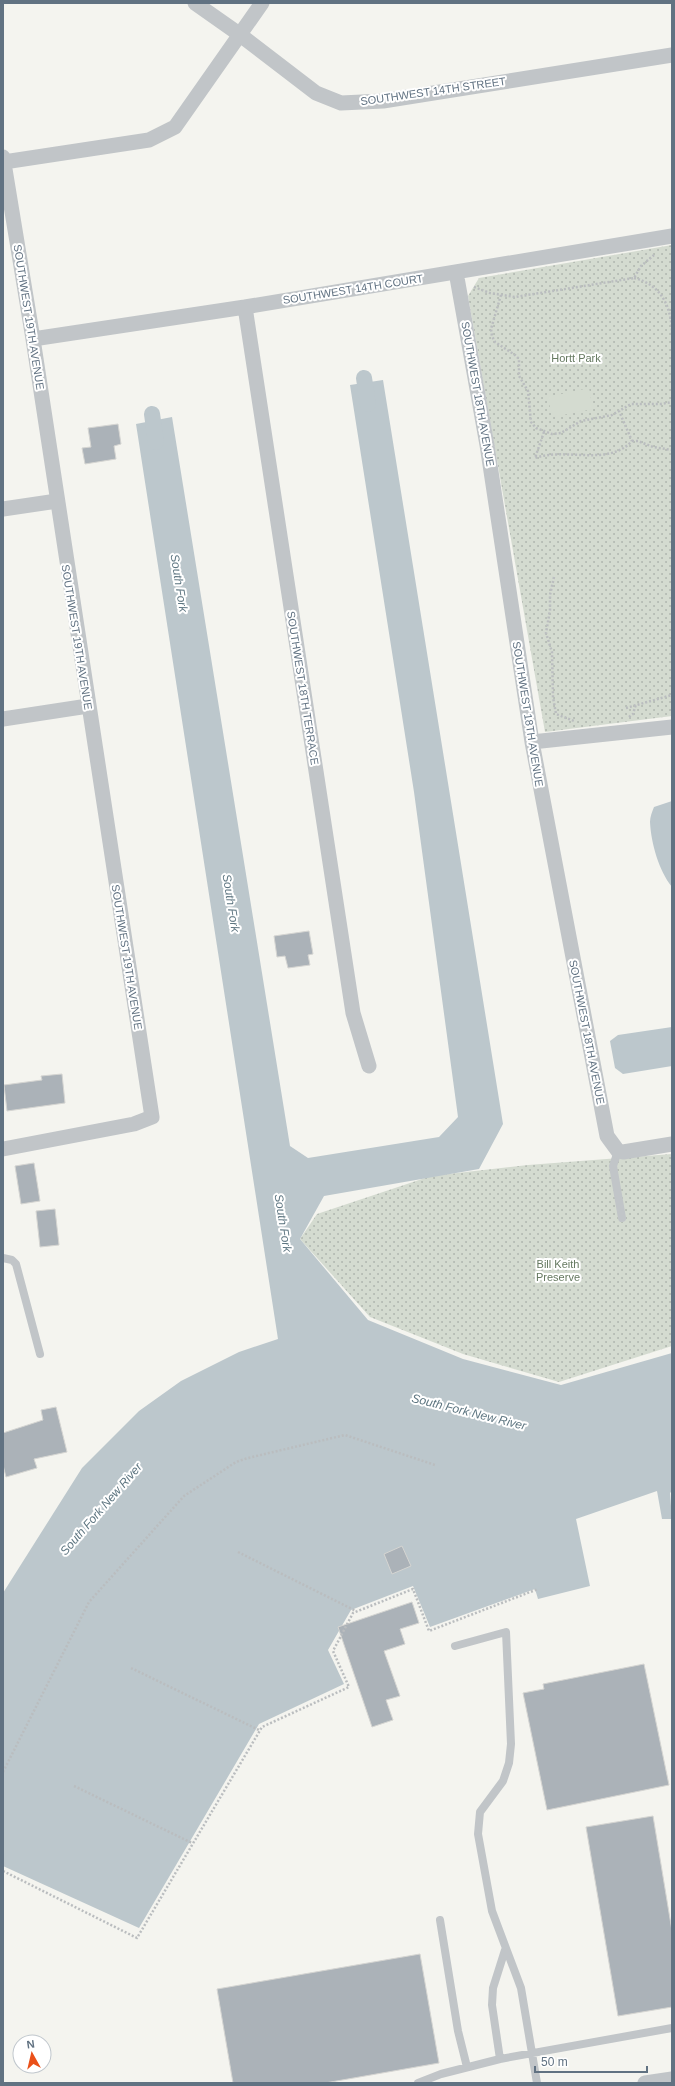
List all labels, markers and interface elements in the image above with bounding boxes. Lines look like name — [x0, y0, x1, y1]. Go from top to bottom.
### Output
street label: SOUTHWEST 14TH STREET — [360, 75, 507, 107]
street label: SOUTHWEST 19TH AVENUE — [12, 244, 46, 390]
street label: SOUTHWEST 14TH COURT — [282, 272, 424, 306]
street label: SOUTHWEST 18TH AVENUE — [459, 321, 497, 467]
park label: Hortt Park — [551, 352, 601, 364]
water label: South Fork — [167, 553, 191, 614]
street label: SOUTHWEST 19TH AVENUE — [60, 564, 94, 710]
street label: SOUTHWEST 18TH TERRACE — [285, 610, 321, 766]
street label: SOUTHWEST 18TH AVENUE — [511, 641, 545, 787]
water label: South Fork — [219, 873, 243, 934]
street label: SOUTHWEST 19TH AVENUE — [110, 884, 144, 1030]
street label: SOUTHWEST 18TH AVENUE — [567, 959, 607, 1105]
water label: South Fork — [271, 1193, 295, 1254]
park label: Bill Keith Preserve — [536, 1258, 580, 1283]
water label: South Fork New River — [410, 1391, 529, 1433]
water label: South Fork New River — [57, 1459, 145, 1558]
north arrow — [12, 2034, 52, 2074]
text: N — [26, 2038, 35, 2051]
scale bar — [535, 2048, 647, 2074]
text: 50 m — [541, 2055, 568, 2069]

